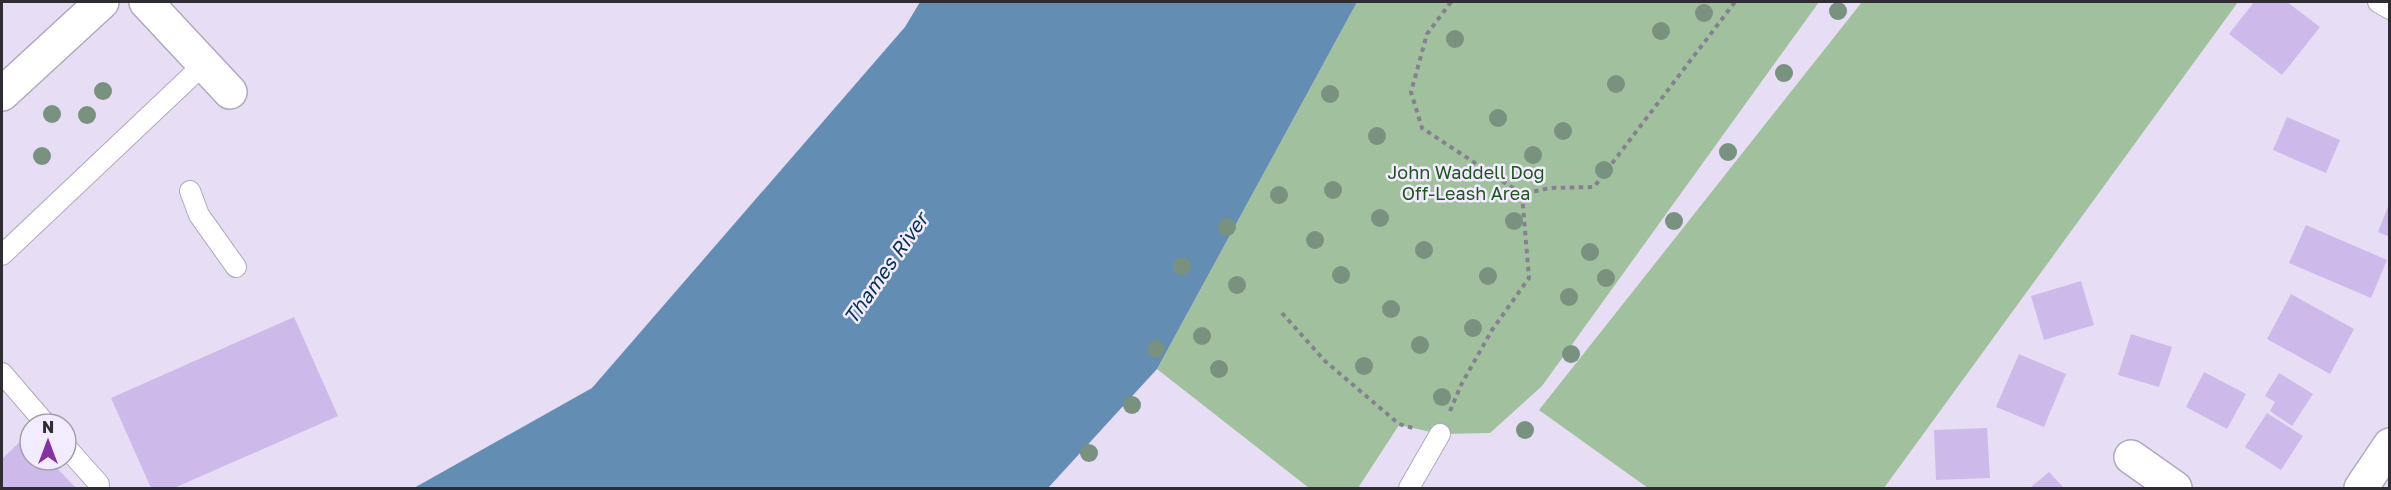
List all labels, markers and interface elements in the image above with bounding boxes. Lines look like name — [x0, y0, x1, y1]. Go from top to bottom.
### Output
park label: John Waddell Dog Off-Leash Area — [1387, 161, 1545, 204]
water label: Thames River — [838, 205, 934, 328]
north arrow — [18, 412, 78, 472]
text: N — [42, 417, 54, 437]

